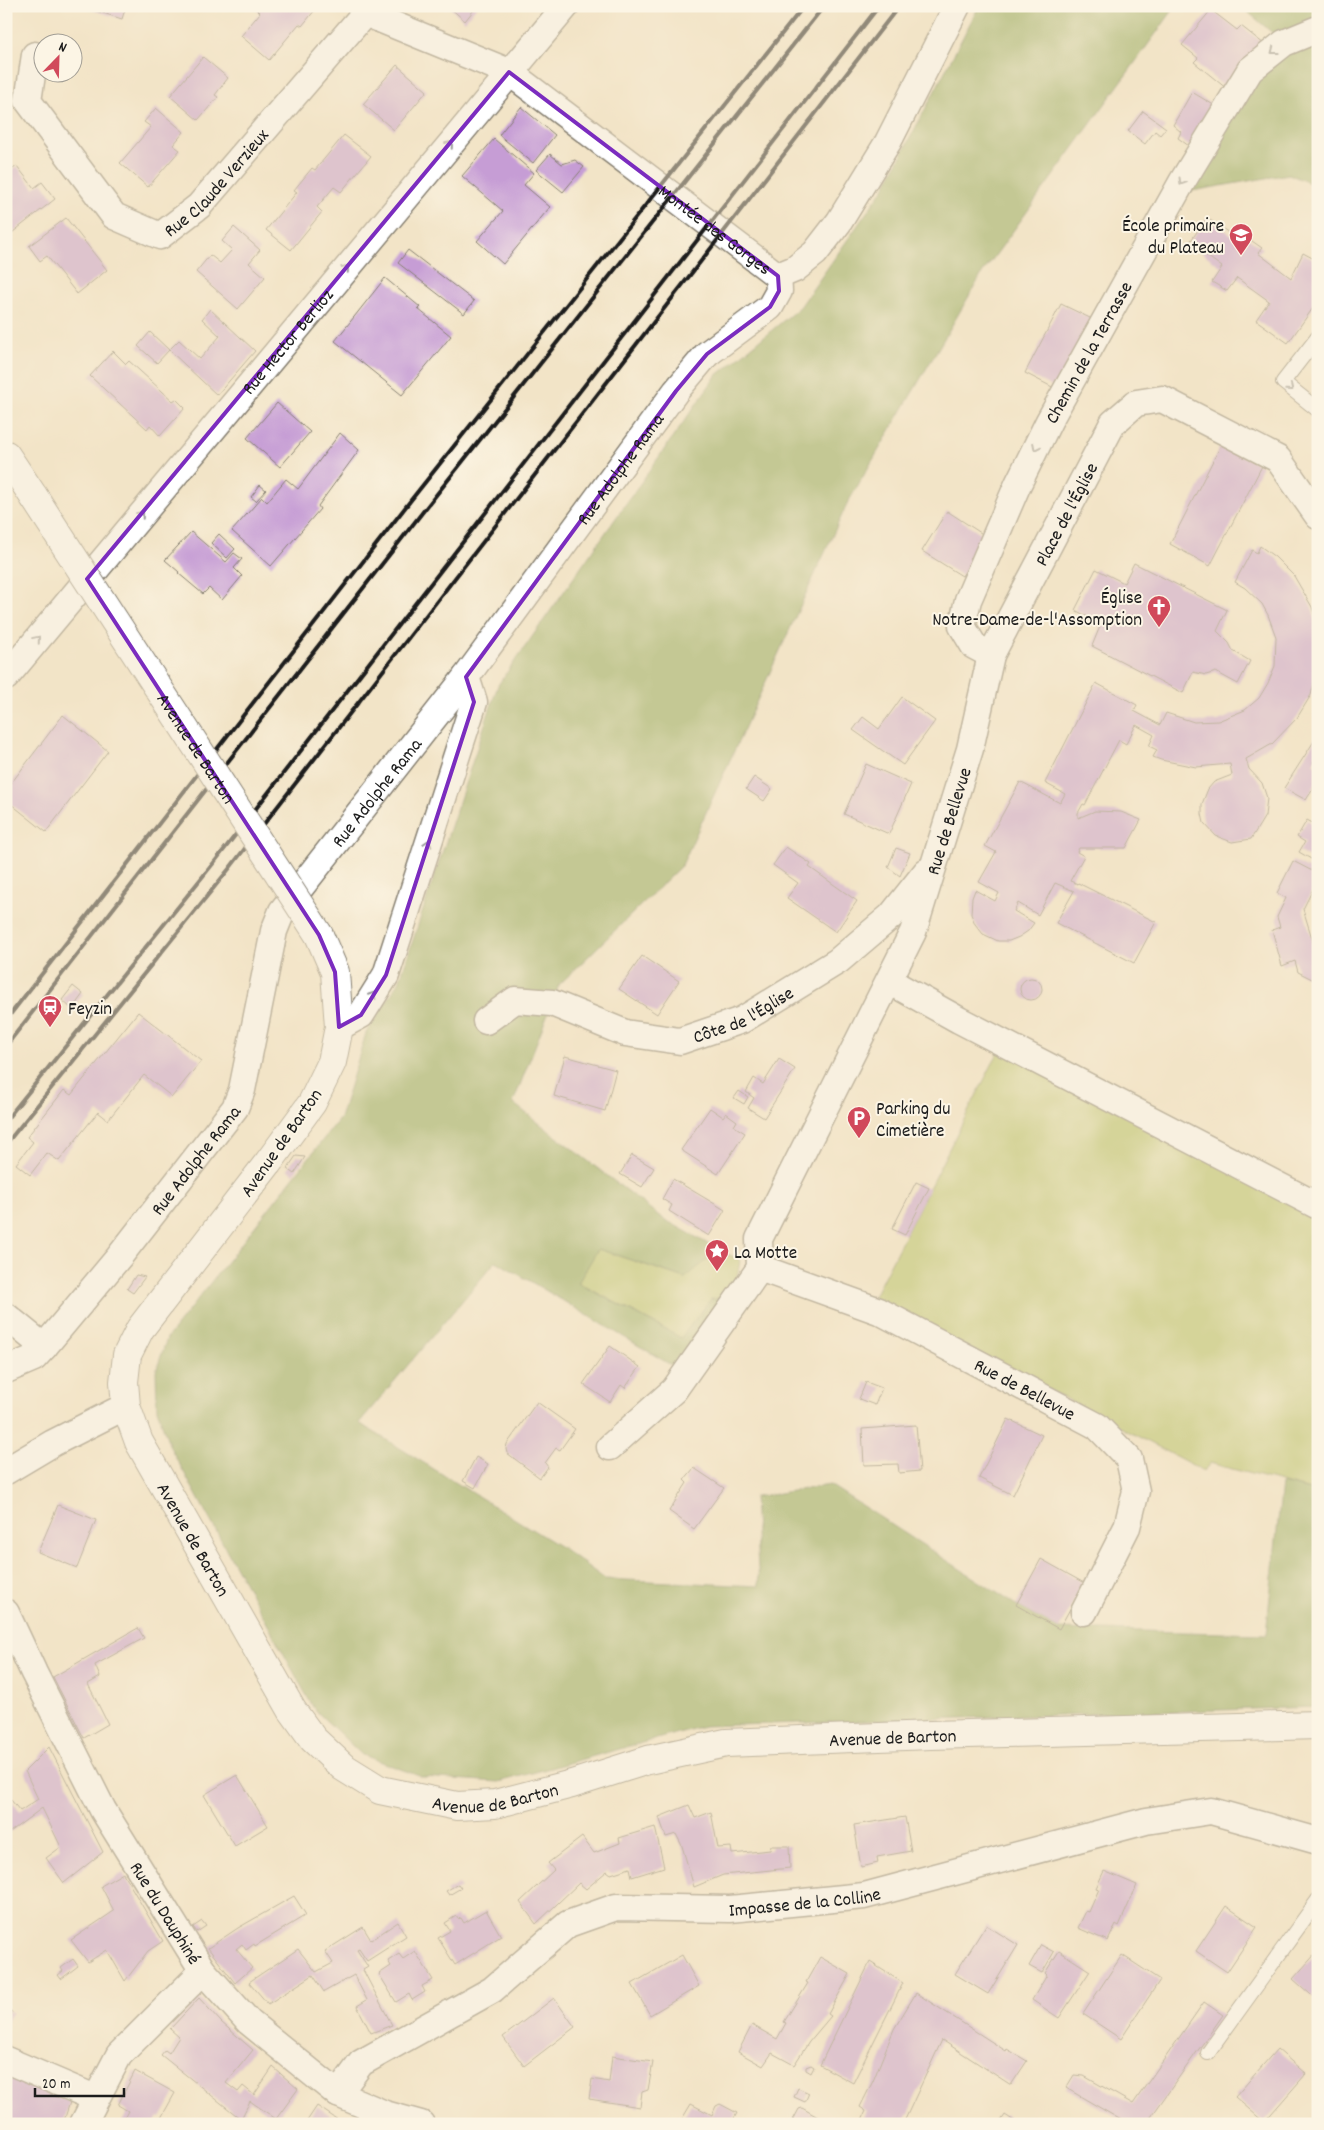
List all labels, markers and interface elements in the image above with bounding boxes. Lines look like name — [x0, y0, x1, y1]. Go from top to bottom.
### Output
north arrow — [32, 32, 82, 82]
text: N — [55, 37, 69, 58]
one-way arrow — [1271, 45, 1280, 53]
street label: Rue Claude Verzieux — [159, 124, 277, 245]
one-way arrow — [444, 140, 453, 149]
one-way arrow — [1178, 177, 1188, 186]
street label: Montée des Gorges — [651, 180, 776, 283]
place label: École primaire du Plateau — [1122, 214, 1224, 263]
school or university icon: École primaire du Plateau — [1228, 222, 1254, 256]
one-way arrow — [340, 265, 349, 274]
street label: Chemin de la Terrasse — [1040, 277, 1141, 430]
street label: Rue Hector Berlioz — [237, 284, 342, 402]
one-way arrow — [1284, 382, 1293, 390]
street label: Rue Adolphe Rama — [572, 408, 673, 532]
one-way arrow — [1032, 442, 1042, 451]
street label: Place de l'Église — [1030, 459, 1107, 572]
one-way arrow — [135, 511, 143, 520]
place label: Église Notre-Dame-de-l'Assomption — [932, 586, 1142, 635]
church icon: Église Notre-Dame-de-l'Assomption — [1146, 594, 1172, 628]
one-way arrow — [32, 636, 41, 645]
street label: Avenue de Barton — [148, 689, 240, 810]
street label: Rue Adolphe Rama — [327, 733, 431, 855]
street label: Rue de Bellevue — [922, 765, 980, 879]
one-way arrow — [423, 839, 433, 847]
street label: Côte de l'Église — [690, 981, 800, 1053]
one-way arrow — [367, 991, 377, 1000]
station icon: Feyzin — [37, 994, 63, 1028]
place label: Feyzin — [68, 997, 112, 1024]
street label: Avenue de Barton — [235, 1084, 330, 1204]
place label: Parking du Cimetière — [876, 1097, 950, 1146]
street label: Rue Adolphe Rama — [146, 1100, 250, 1222]
parking icon: Parking du Cimetière — [846, 1105, 872, 1139]
place icon: La Motte — [704, 1238, 730, 1272]
place label: La Motte — [734, 1241, 797, 1268]
street label: Rue de Bellevue — [968, 1353, 1079, 1429]
street label: Avenue de Barton — [148, 1479, 235, 1603]
street label: Avenue de Barton — [829, 1724, 957, 1756]
street label: Avenue de Barton — [429, 1778, 562, 1823]
street label: Rue du Dauphiné — [121, 1857, 206, 1971]
street label: Impasse de la Colline — [728, 1882, 884, 1926]
scale bar — [35, 2065, 124, 2097]
text: 20 m — [42, 2074, 70, 2096]

